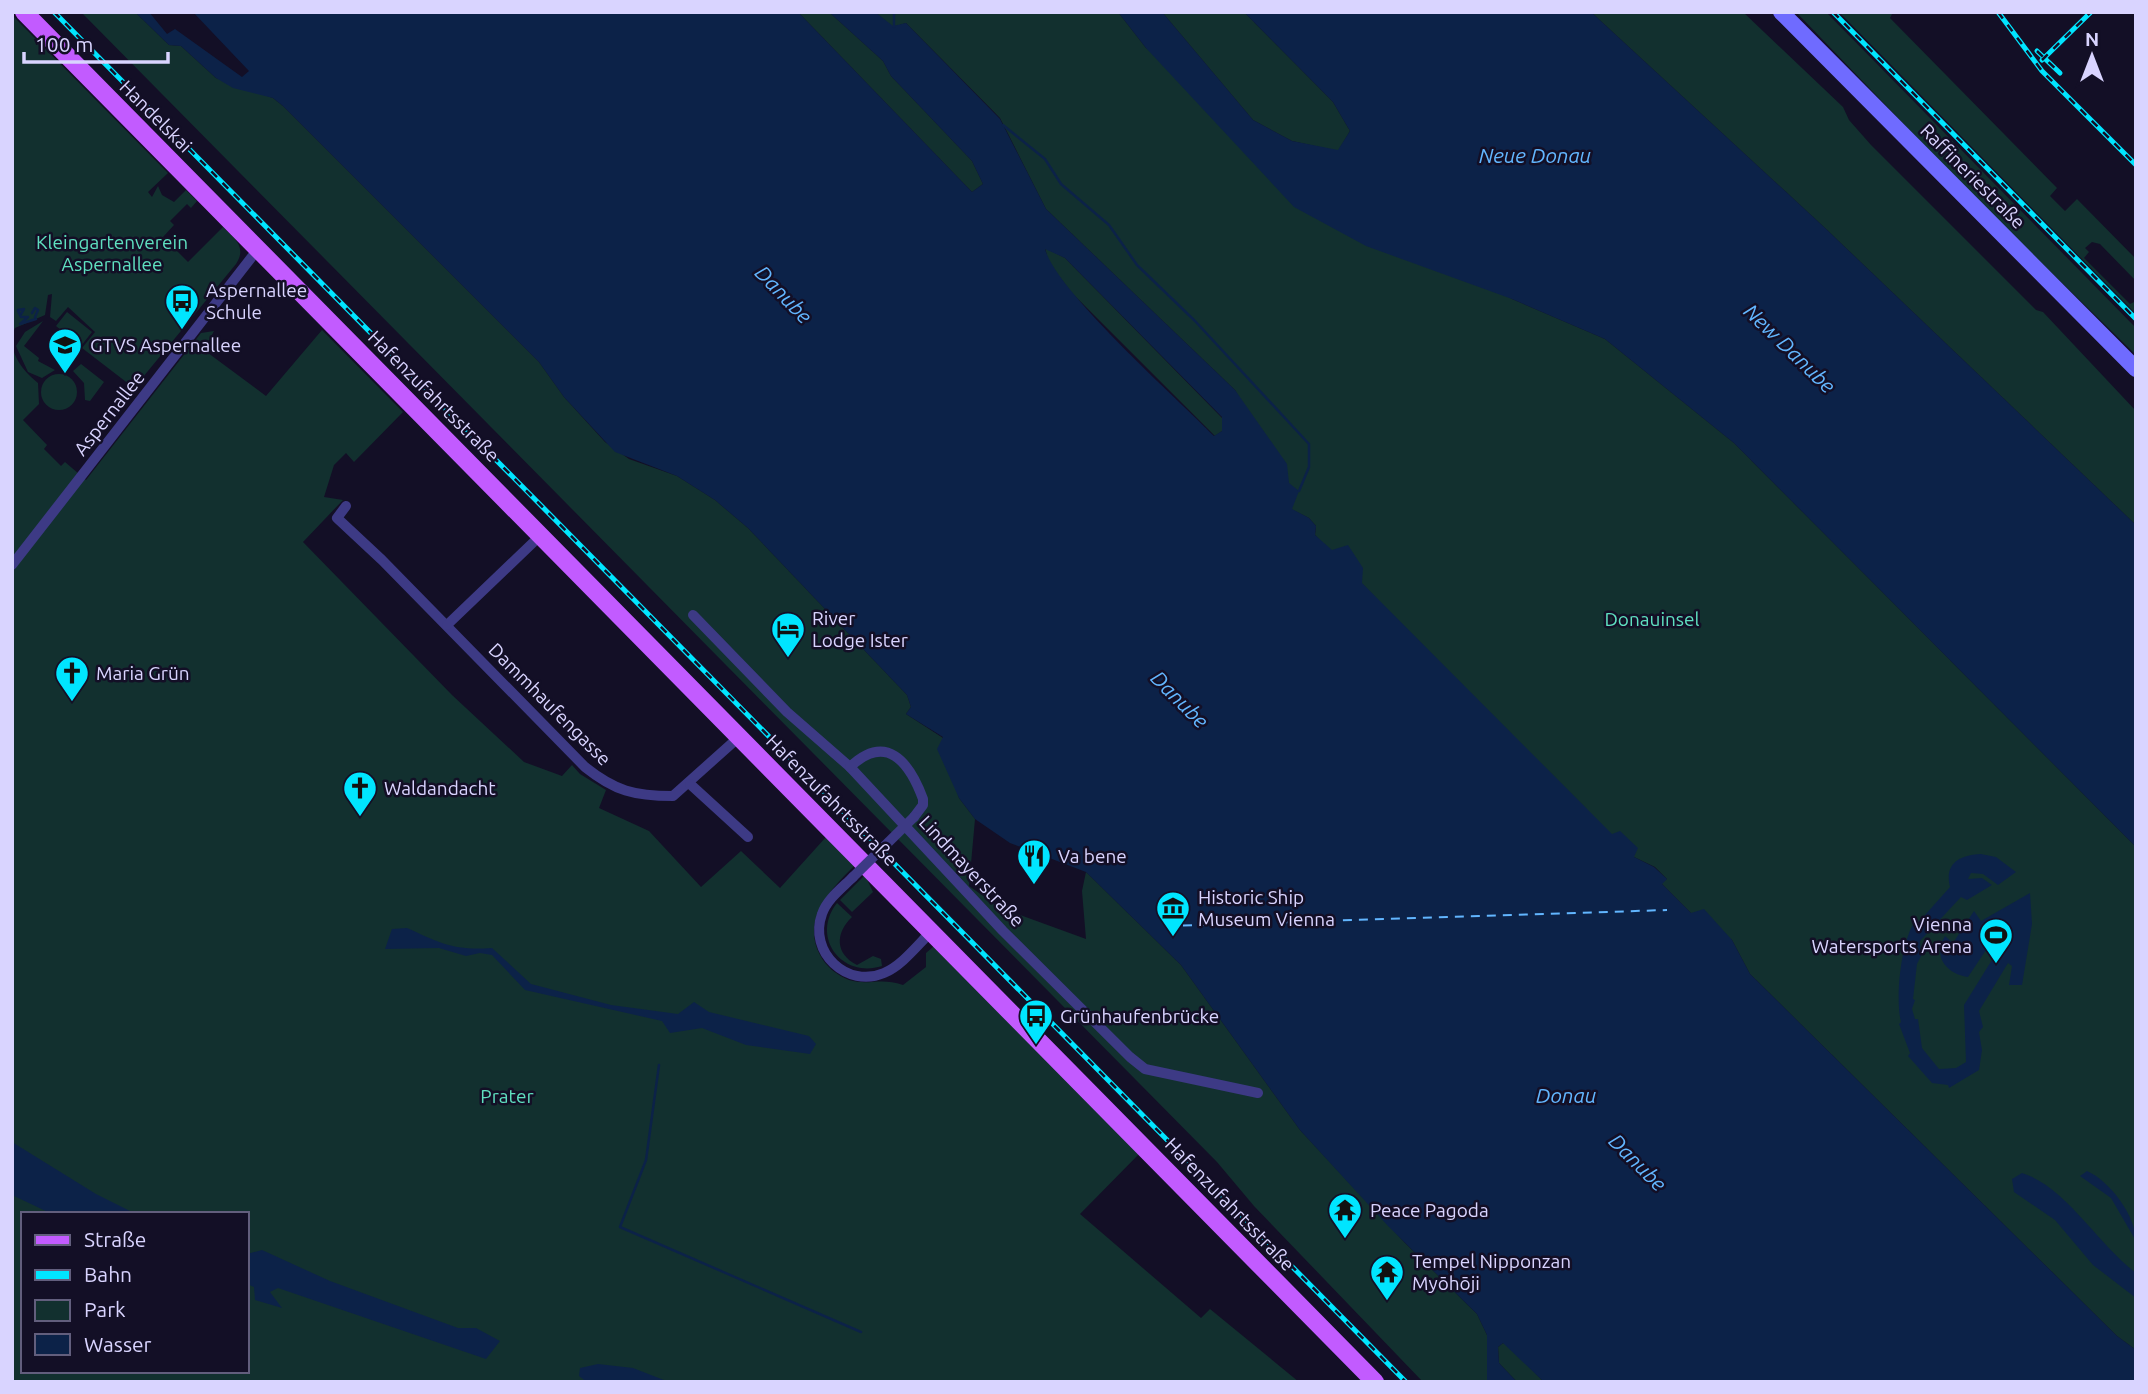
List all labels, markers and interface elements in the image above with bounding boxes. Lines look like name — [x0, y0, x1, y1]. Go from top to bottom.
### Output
scale bar — [24, 21, 168, 65]
north arrow — [2057, 21, 2127, 91]
text: N — [2085, 28, 2099, 50]
text: 100 m — [35, 32, 93, 56]
street label: Handelskai — [115, 75, 197, 157]
street label: Raffineriestraße — [1916, 119, 2030, 233]
water label: Neue Donau — [1479, 143, 1591, 167]
park label: Kleingartenverein Aspernallee — [36, 231, 188, 275]
water label: Danube — [751, 260, 818, 328]
place label: Aspernallee Schule — [206, 279, 307, 323]
bus stop icon: Aspernallee Schule — [163, 282, 201, 331]
water label: New Danube — [1739, 299, 1841, 398]
school or university icon: GTVS Aspernallee — [46, 326, 84, 375]
street label: Hafenzufahrtsstraße — [364, 326, 504, 466]
place label: GTVS Aspernallee — [90, 334, 241, 356]
street label: Aspernallee — [69, 366, 149, 460]
place label: River Lodge Ister — [812, 607, 908, 651]
park label: Donauinsel — [1604, 608, 1700, 630]
hotel icon: River Lodge Ister — [769, 610, 807, 659]
street label: Dammhaufengasse — [484, 638, 616, 770]
church icon: Maria Grün — [53, 654, 91, 703]
place label: Maria Grün — [96, 662, 190, 684]
water label: Danube — [1146, 665, 1214, 733]
street label: Hafenzufahrtsstraße — [762, 730, 902, 870]
church icon: Waldandacht — [341, 769, 379, 818]
place label: Waldandacht — [384, 777, 496, 799]
street label: Lindmayerstraße — [915, 811, 1029, 931]
restaurant icon: Va bene — [1015, 837, 1053, 886]
place label: Va bene — [1058, 845, 1127, 867]
place label: Historic Ship Museum Vienna — [1198, 886, 1335, 930]
museum icon: Historic Ship Museum Vienna — [1154, 889, 1192, 938]
place label: Vienna Watersports Arena — [1812, 913, 1972, 957]
sports icon: Vienna Watersports Arena — [1977, 916, 2015, 965]
bus stop icon: Grünhaufenbrücke — [1017, 997, 1055, 1046]
place label: Grünhaufenbrücke — [1060, 1005, 1219, 1027]
water label: Donau — [1536, 1083, 1596, 1107]
park label: Prater — [480, 1085, 534, 1107]
water label: Danube — [1604, 1128, 1672, 1196]
street label: Hafenzufahrtsstraße — [1161, 1133, 1299, 1275]
temple icon: Peace Pagoda — [1326, 1191, 1364, 1240]
place label: Peace Pagoda — [1370, 1199, 1489, 1221]
legend — [21, 1212, 248, 1373]
text: Straße — [84, 1227, 146, 1251]
place label: Tempel Nipponzan Myōhōji — [1412, 1250, 1571, 1294]
temple icon: Tempel Nipponzan Myōhōji — [1368, 1253, 1406, 1302]
text: Bahn — [84, 1262, 132, 1286]
text: Park — [84, 1297, 126, 1321]
text: Wasser — [84, 1332, 152, 1356]

